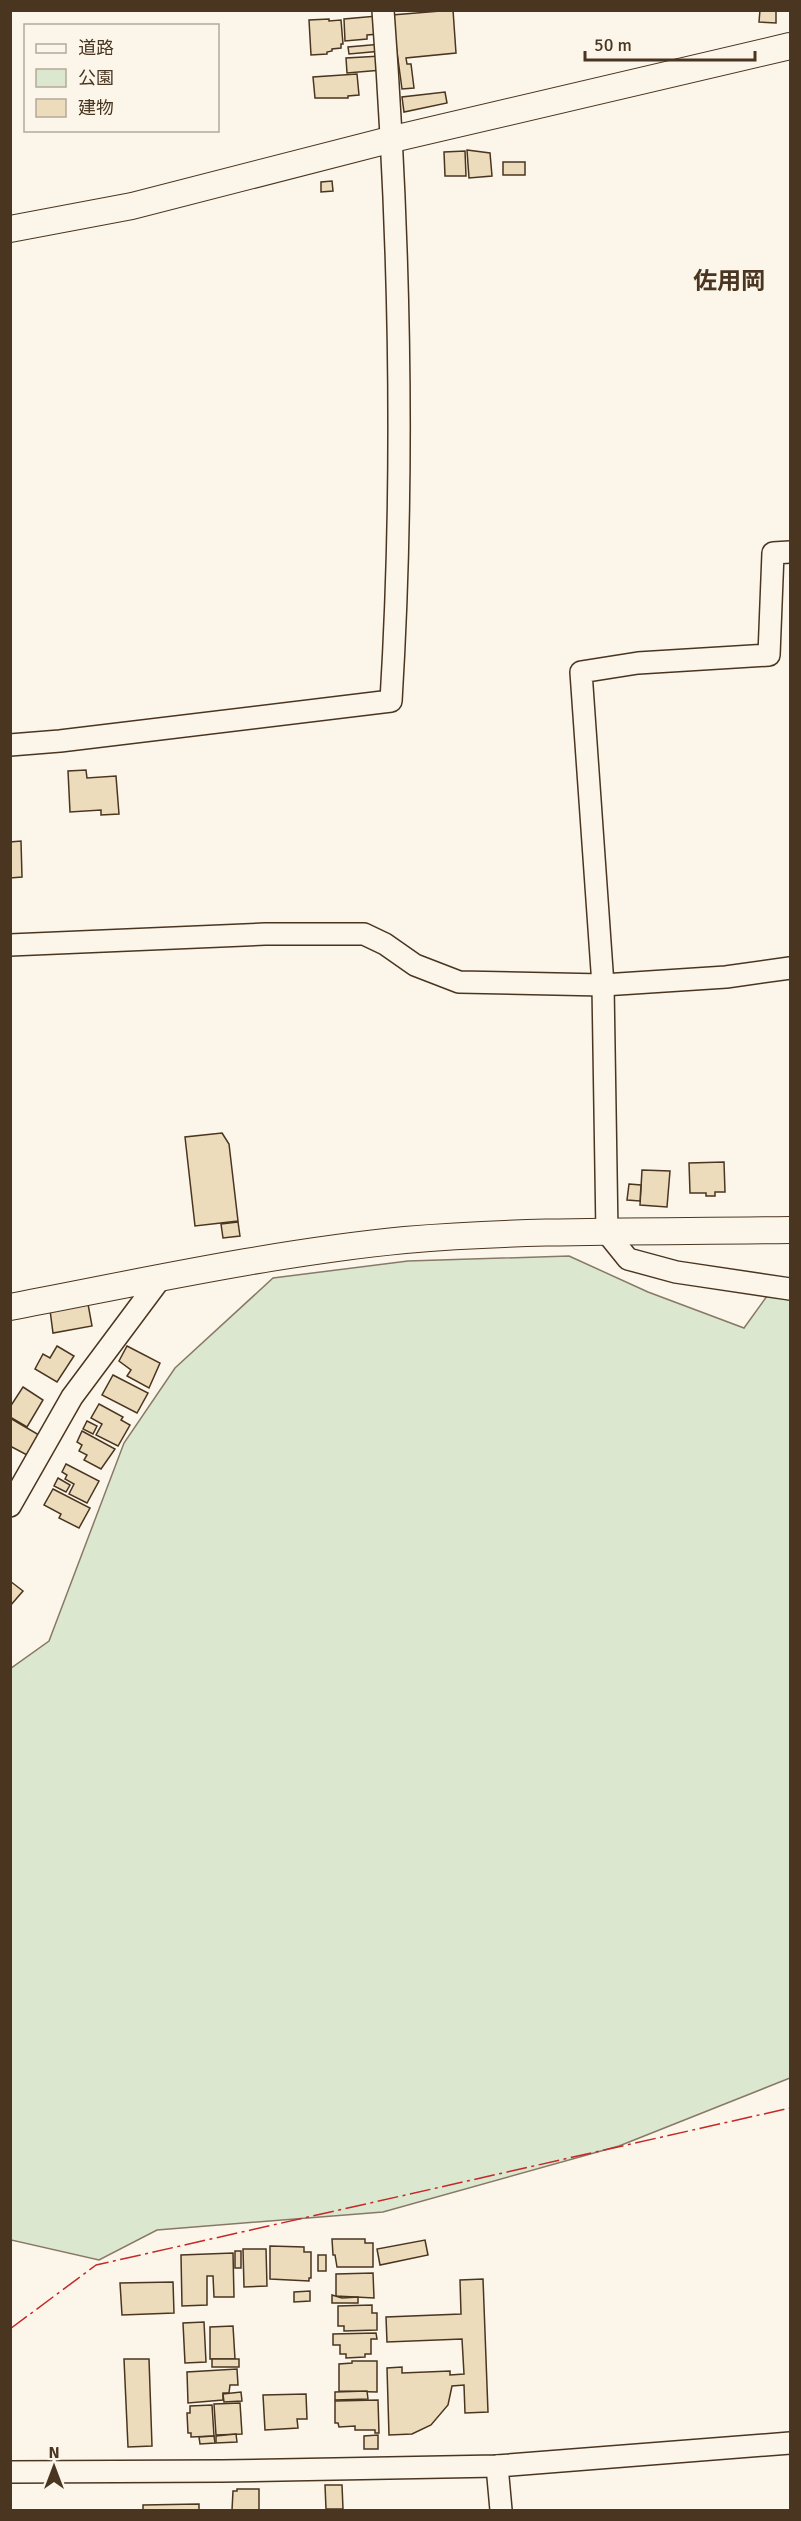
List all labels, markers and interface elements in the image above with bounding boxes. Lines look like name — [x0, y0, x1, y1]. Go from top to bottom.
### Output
legend — [24, 24, 219, 132]
scale bar — [585, 24, 754, 62]
text: 50 m — [594, 34, 632, 56]
text: 道路 — [78, 37, 114, 59]
text: 公園 — [78, 67, 114, 89]
text: 建物 — [78, 97, 114, 119]
district label: 佐用岡 — [693, 266, 765, 296]
north arrow — [24, 2437, 84, 2497]
text: N — [48, 2443, 60, 2463]

